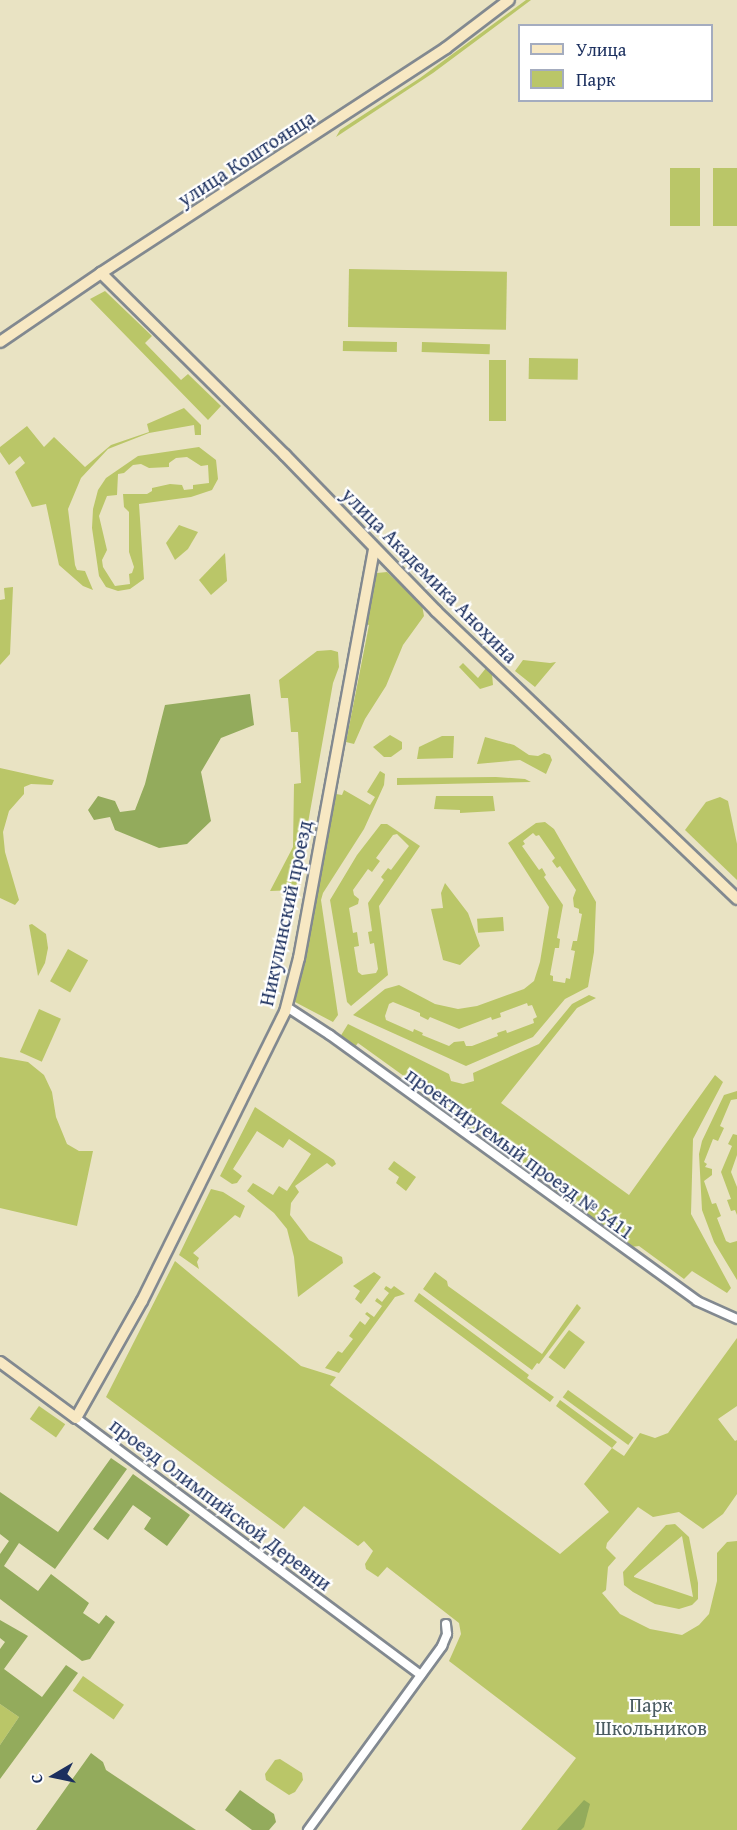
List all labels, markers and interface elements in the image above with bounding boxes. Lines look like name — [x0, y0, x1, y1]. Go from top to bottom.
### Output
legend — [518, 24, 713, 102]
text: Улица — [576, 36, 626, 63]
text: Парк — [576, 66, 615, 93]
street label: улица Коштоянца — [173, 105, 319, 211]
street label: улица Академика Анохина — [337, 482, 523, 668]
street label: Никулинский проезд — [254, 818, 316, 1008]
street label: проектируемый проезд № 5411 — [401, 1062, 639, 1244]
street label: проезд Олимпийской Деревни — [105, 1413, 337, 1595]
park label: Парк Школьников — [595, 1693, 707, 1740]
north arrow — [24, 1746, 84, 1806]
text: С — [24, 1772, 49, 1785]

